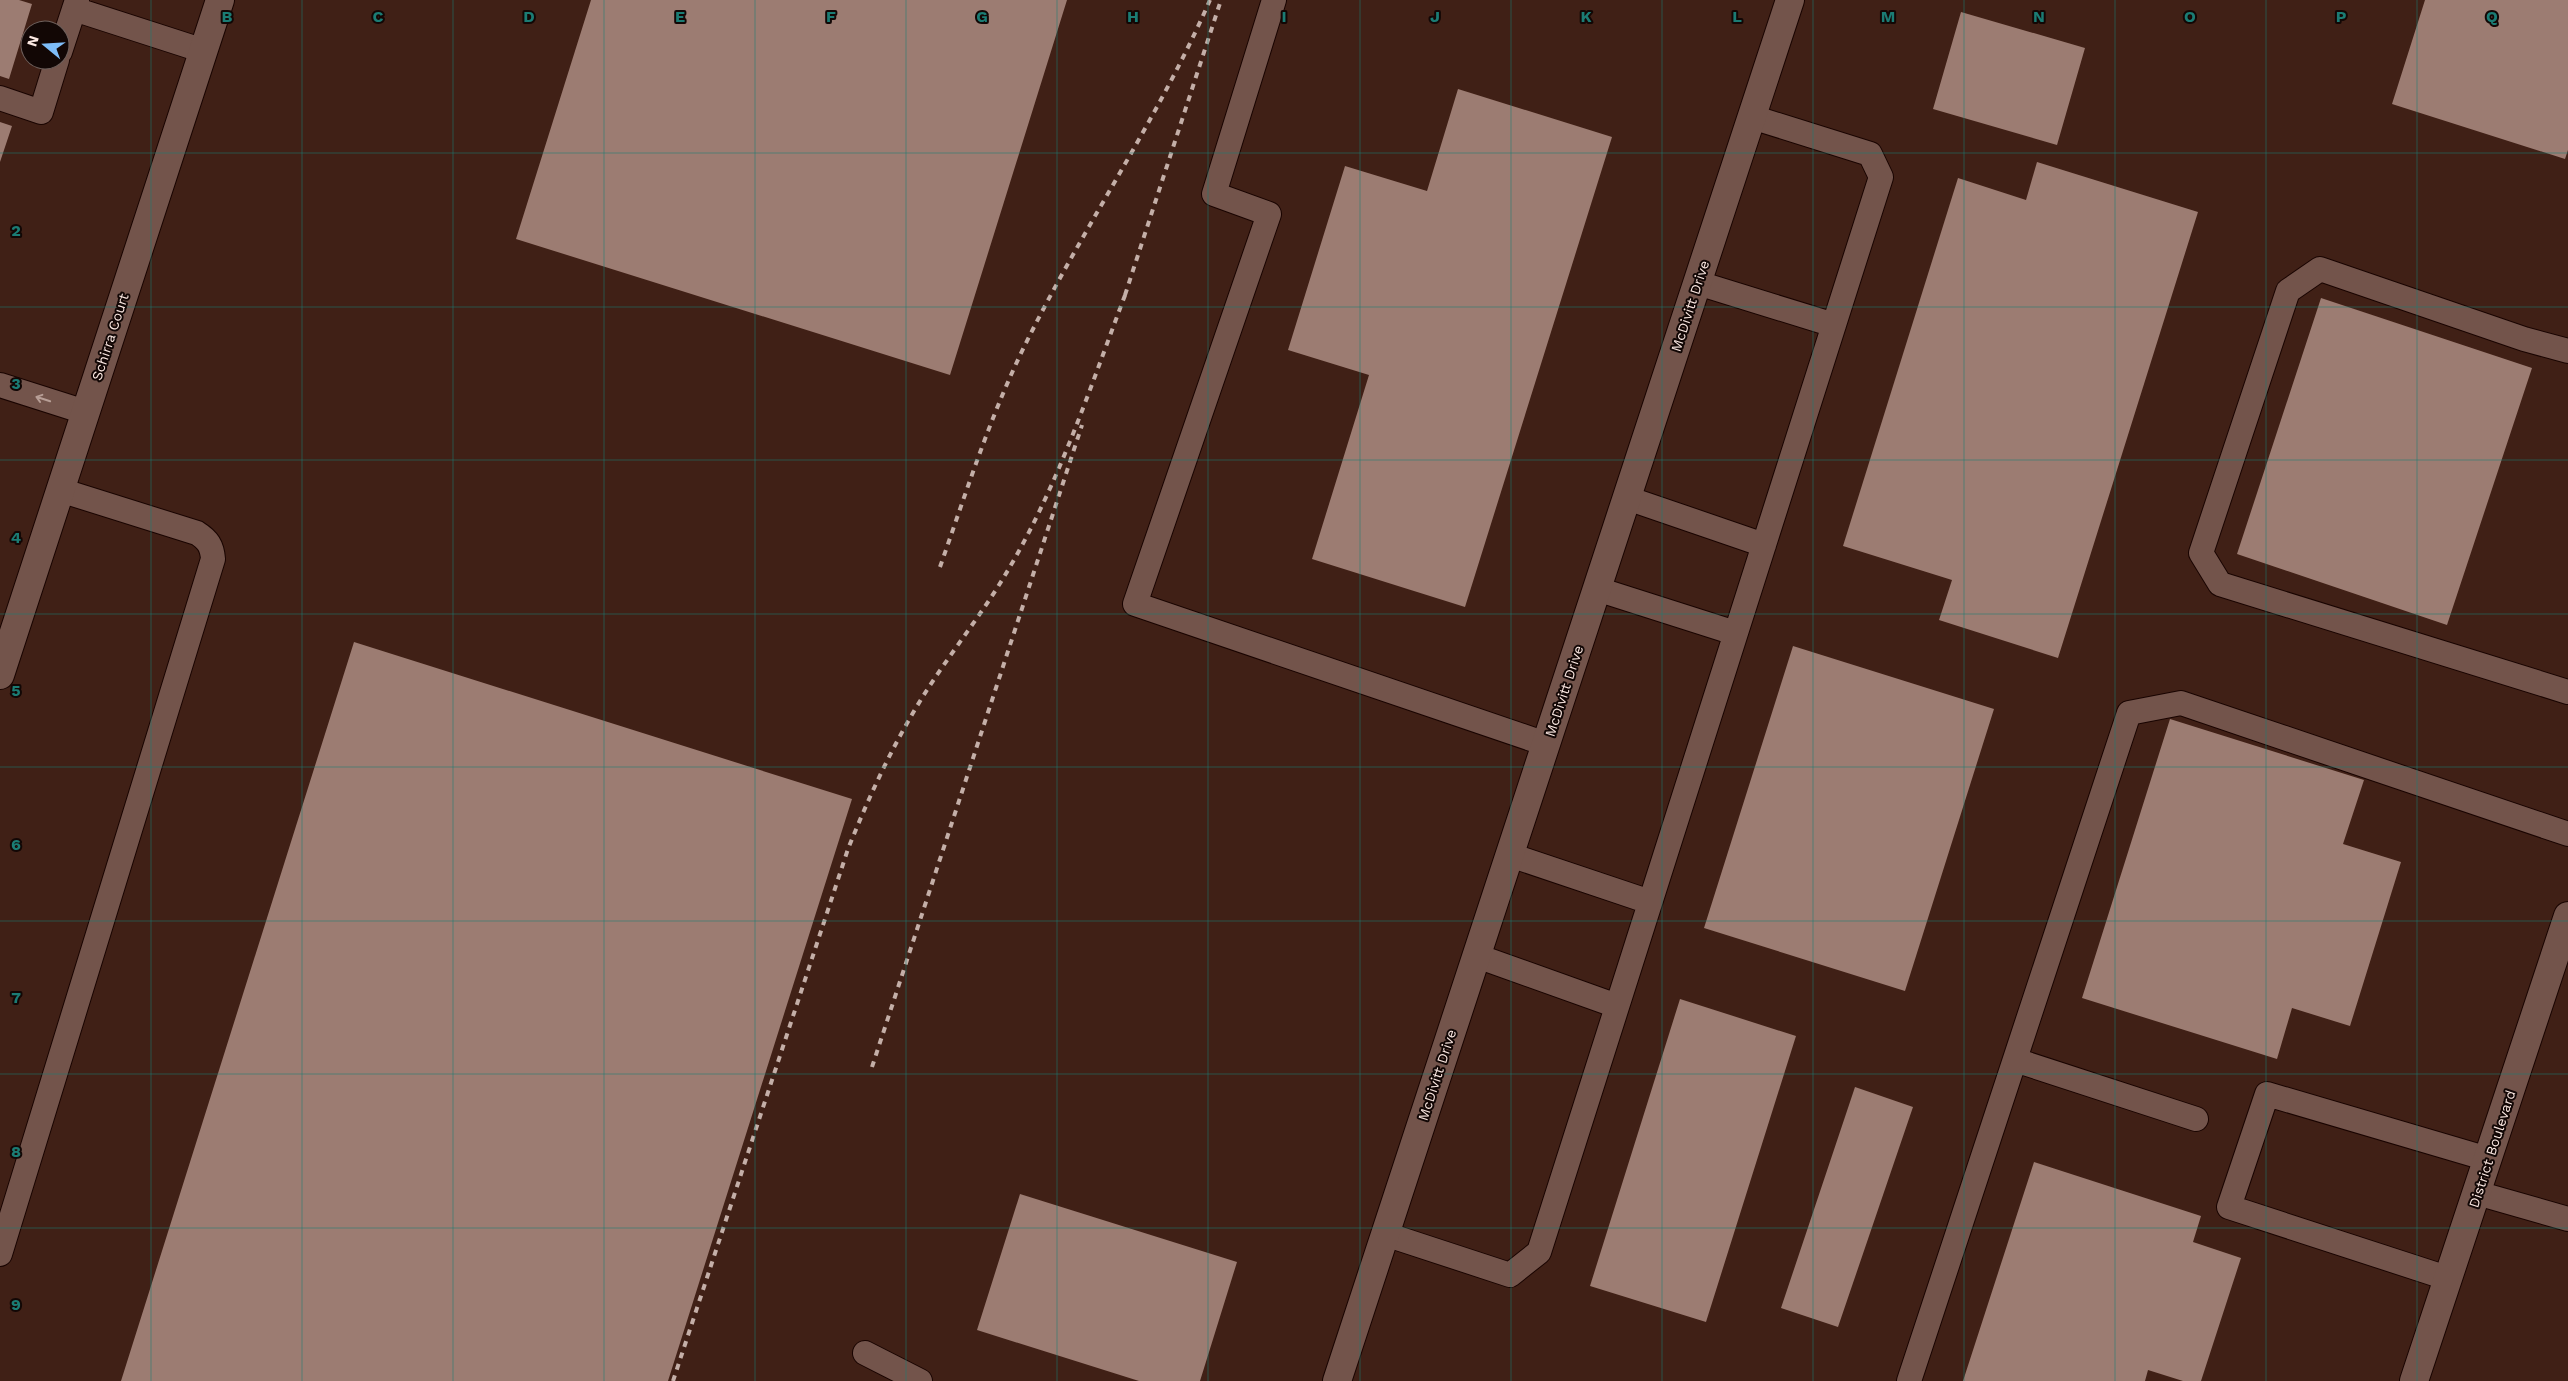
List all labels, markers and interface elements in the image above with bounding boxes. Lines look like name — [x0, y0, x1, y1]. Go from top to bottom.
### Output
text: B — [222, 7, 233, 26]
text: C — [373, 7, 384, 26]
text: D — [523, 7, 535, 26]
text: E — [675, 7, 685, 26]
text: F — [826, 7, 836, 26]
text: G — [976, 7, 988, 26]
text: H — [1127, 7, 1139, 26]
text: I — [1281, 7, 1287, 26]
text: J — [1430, 7, 1440, 26]
text: K — [1580, 7, 1592, 26]
text: L — [1732, 7, 1742, 26]
text: M — [1881, 7, 1895, 26]
text: N — [2033, 7, 2045, 26]
text: O — [2184, 7, 2196, 26]
text: P — [2336, 7, 2347, 26]
text: Q — [2486, 7, 2498, 26]
north arrow — [20, 20, 70, 70]
text: N — [23, 34, 42, 48]
text: 2 — [11, 221, 21, 240]
street label: McDivitt Drive — [1668, 258, 1712, 354]
street label: Schirra Court — [88, 291, 132, 383]
text: 3 — [11, 374, 21, 393]
one-way arrow — [35, 394, 51, 403]
text: 4 — [11, 528, 21, 547]
street label: McDivitt Drive — [1542, 643, 1586, 739]
text: 5 — [11, 681, 21, 700]
text: 6 — [11, 835, 21, 854]
text: 7 — [11, 988, 21, 1007]
street label: McDivitt Drive — [1415, 1027, 1459, 1123]
street label: District Boulevard — [2465, 1088, 2519, 1210]
text: 8 — [11, 1142, 21, 1161]
text: 9 — [11, 1295, 21, 1314]

